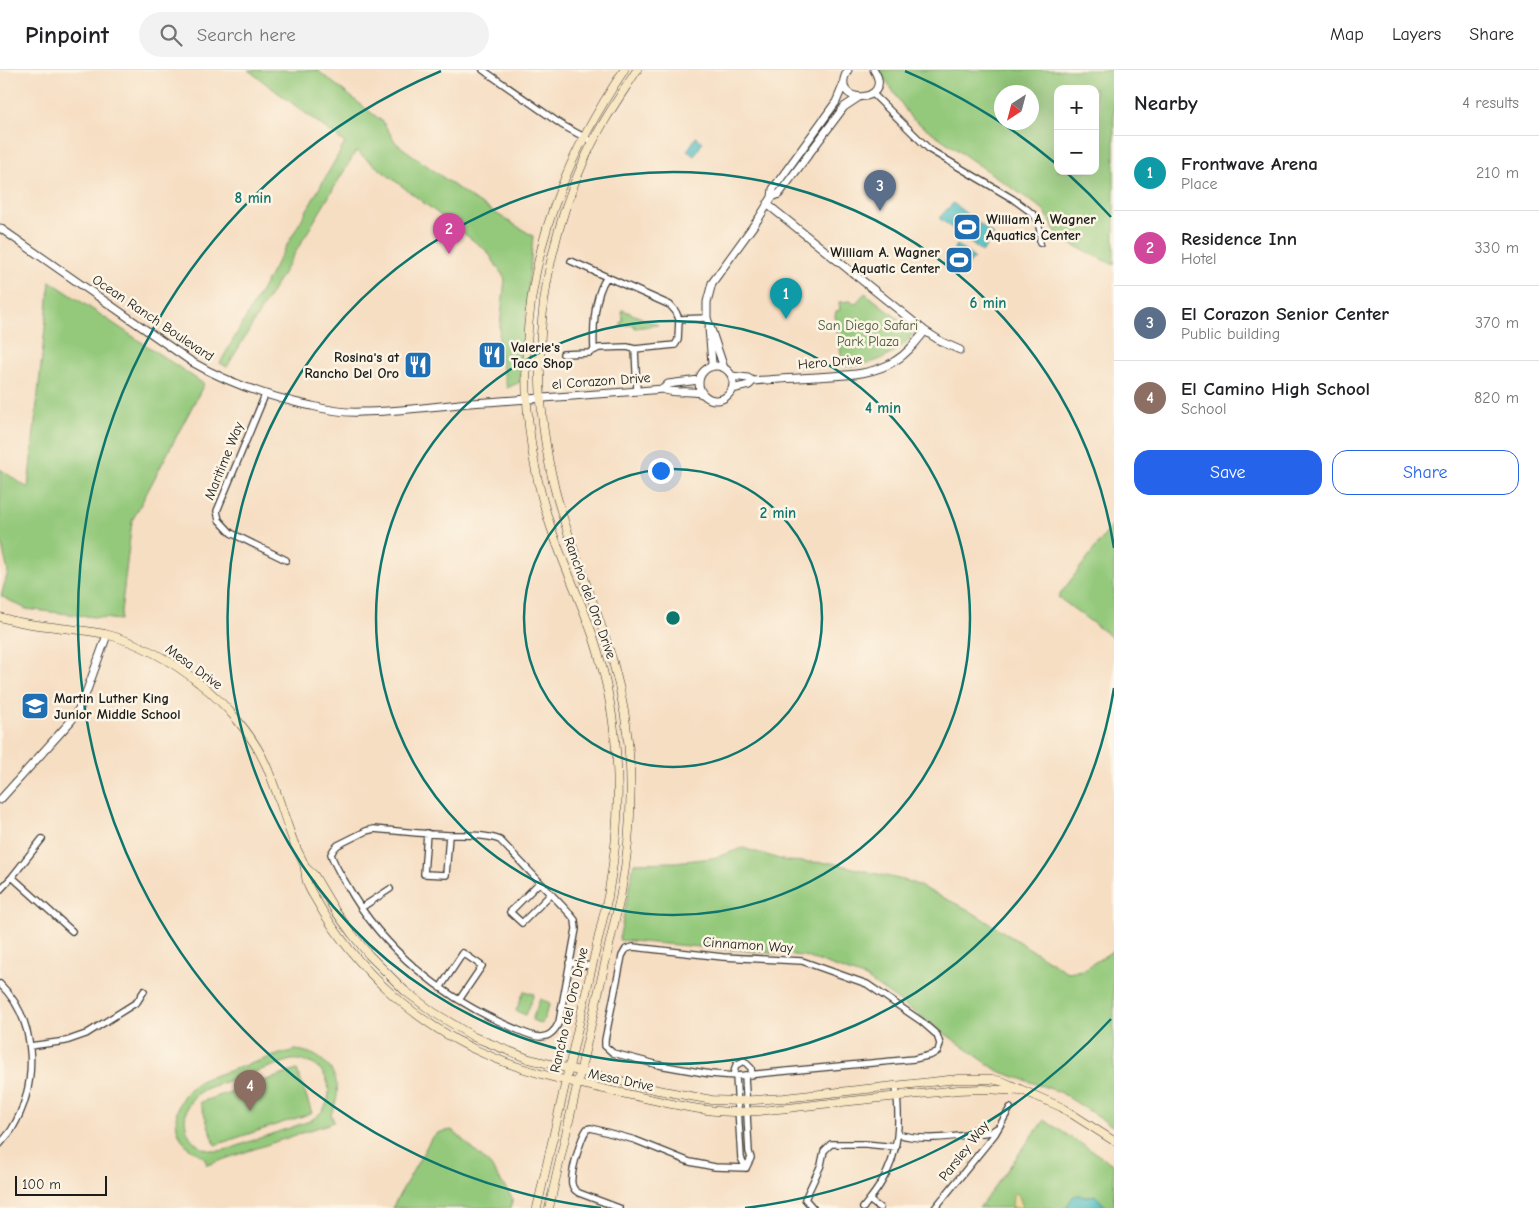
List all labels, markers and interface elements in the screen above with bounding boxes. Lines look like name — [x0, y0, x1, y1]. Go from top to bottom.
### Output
search box — [139, 12, 489, 57]
text: Pinpoint — [25, 21, 109, 49]
icon: search — [157, 21, 185, 49]
text: Search here — [197, 24, 296, 46]
text: Map — [1330, 24, 1364, 45]
text: Layers — [1392, 24, 1441, 45]
text: Share — [1469, 24, 1514, 45]
north arrow — [994, 85, 1039, 130]
map controls — [1054, 85, 1099, 175]
button: + — [1054, 85, 1099, 130]
text: Nearby — [1134, 91, 1198, 115]
text: 4 results — [1462, 94, 1519, 112]
button: − — [1054, 130, 1099, 175]
text: Frontwave Arena — [1181, 153, 1318, 175]
text: 1 — [1147, 164, 1153, 182]
text: 210 m — [1476, 164, 1519, 182]
pin: 3 — [864, 170, 896, 211]
text: Place — [1181, 175, 1217, 193]
text: 8 min — [235, 189, 271, 207]
place label: William A. Wagner Aquatics Center — [986, 211, 1096, 244]
sports icon: William A. Wagner Aquatics Center — [952, 212, 982, 242]
pin: 2 — [433, 213, 465, 254]
text: Residence Inn — [1181, 228, 1297, 250]
text: 2 — [1146, 239, 1154, 257]
text: 330 m — [1474, 239, 1519, 257]
place label: William A. Wagner Aquatic Center — [830, 244, 940, 277]
sports icon: William A. Wagner Aquatic Center — [944, 245, 974, 275]
text: Hotel — [1181, 250, 1217, 268]
street label: Ocean Ranch Boulevard — [89, 271, 217, 365]
pin: 1 — [770, 278, 802, 319]
text: 6 min — [970, 294, 1006, 312]
text: El Corazon Senior Center — [1181, 303, 1389, 325]
text: 3 — [1146, 314, 1154, 332]
text: 370 m — [1475, 314, 1519, 332]
park label: San Diego Safari Park Plaza — [818, 317, 918, 350]
text: Public building — [1181, 325, 1280, 343]
place label: Valerie's Taco Shop — [511, 339, 573, 372]
restaurant icon: Valerie's Taco Shop — [477, 340, 507, 370]
place label: Rosina's at Rancho Del Oro — [304, 349, 399, 382]
restaurant icon: Rosina's at Rancho Del Oro — [403, 350, 433, 380]
street label: Hero Drive — [797, 351, 863, 373]
street label: el Corazon Drive — [551, 369, 651, 393]
text: El Camino High School — [1181, 378, 1370, 400]
text: 4 — [1146, 389, 1154, 407]
text: 820 m — [1474, 389, 1519, 407]
text: 4 min — [865, 399, 901, 417]
text: School — [1181, 400, 1227, 418]
street label: Maritime Way — [201, 419, 248, 503]
button: Save — [1134, 450, 1322, 495]
button: Share — [1332, 450, 1519, 495]
your location — [648, 458, 674, 484]
text: 2 min — [760, 504, 796, 522]
street label: Rancho del Oro Drive — [560, 535, 620, 661]
centre of rings — [664, 609, 682, 627]
street label: Mesa Drive — [162, 641, 226, 693]
place label: Martin Luther King Junior Middle School — [54, 690, 181, 723]
school or university icon: Martin Luther King Junior Middle School — [20, 691, 50, 721]
street label: Cinnamon Way — [702, 933, 794, 957]
street label: Rancho del Oro Drive — [546, 946, 592, 1074]
street label: Mesa Drive — [587, 1065, 655, 1095]
pin: 4 — [234, 1070, 266, 1111]
street label: Parsley Way — [935, 1117, 993, 1184]
scale bar — [15, 1173, 108, 1196]
text: 100 m — [22, 1176, 61, 1193]

